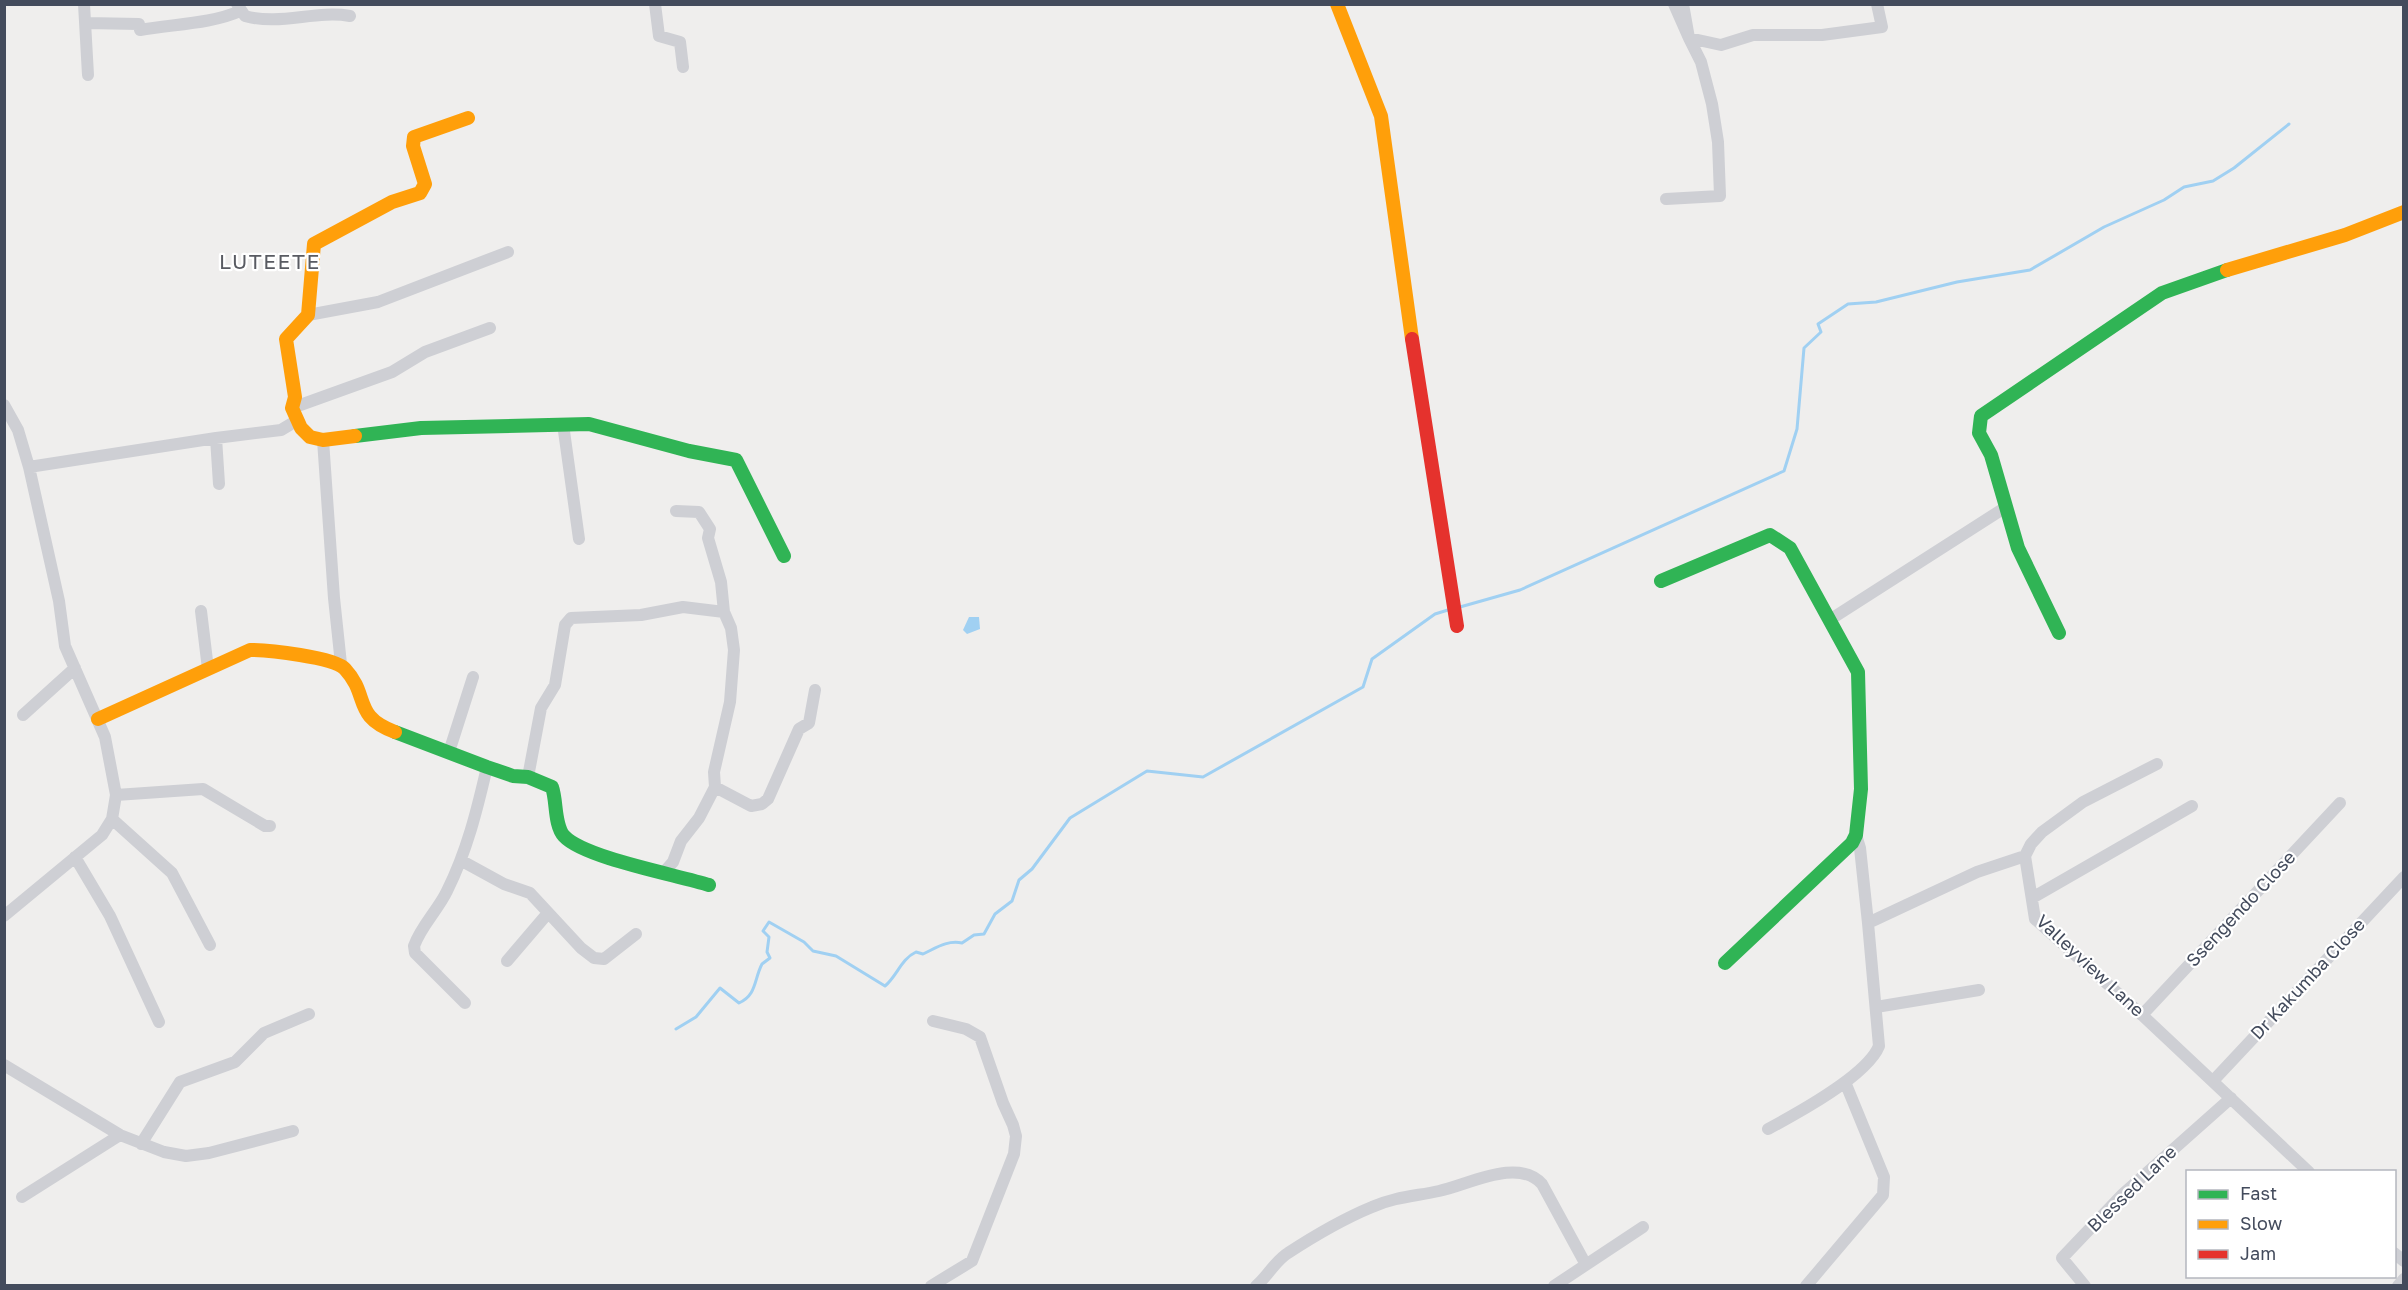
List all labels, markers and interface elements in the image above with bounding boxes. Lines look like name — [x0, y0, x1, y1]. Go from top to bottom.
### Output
district label: LUTEETE — [219, 248, 321, 274]
street label: Ssengendo Close — [2181, 846, 2300, 971]
street label: Valleyview Lane — [2032, 910, 2149, 1021]
street label: Dr Kakumba Close — [2245, 913, 2369, 1044]
street label: Blessed Lane — [2082, 1140, 2180, 1236]
legend — [2186, 1170, 2396, 1278]
text: Fast — [2240, 1182, 2277, 1204]
text: Slow — [2240, 1212, 2283, 1234]
text: Jam — [2240, 1242, 2276, 1264]

